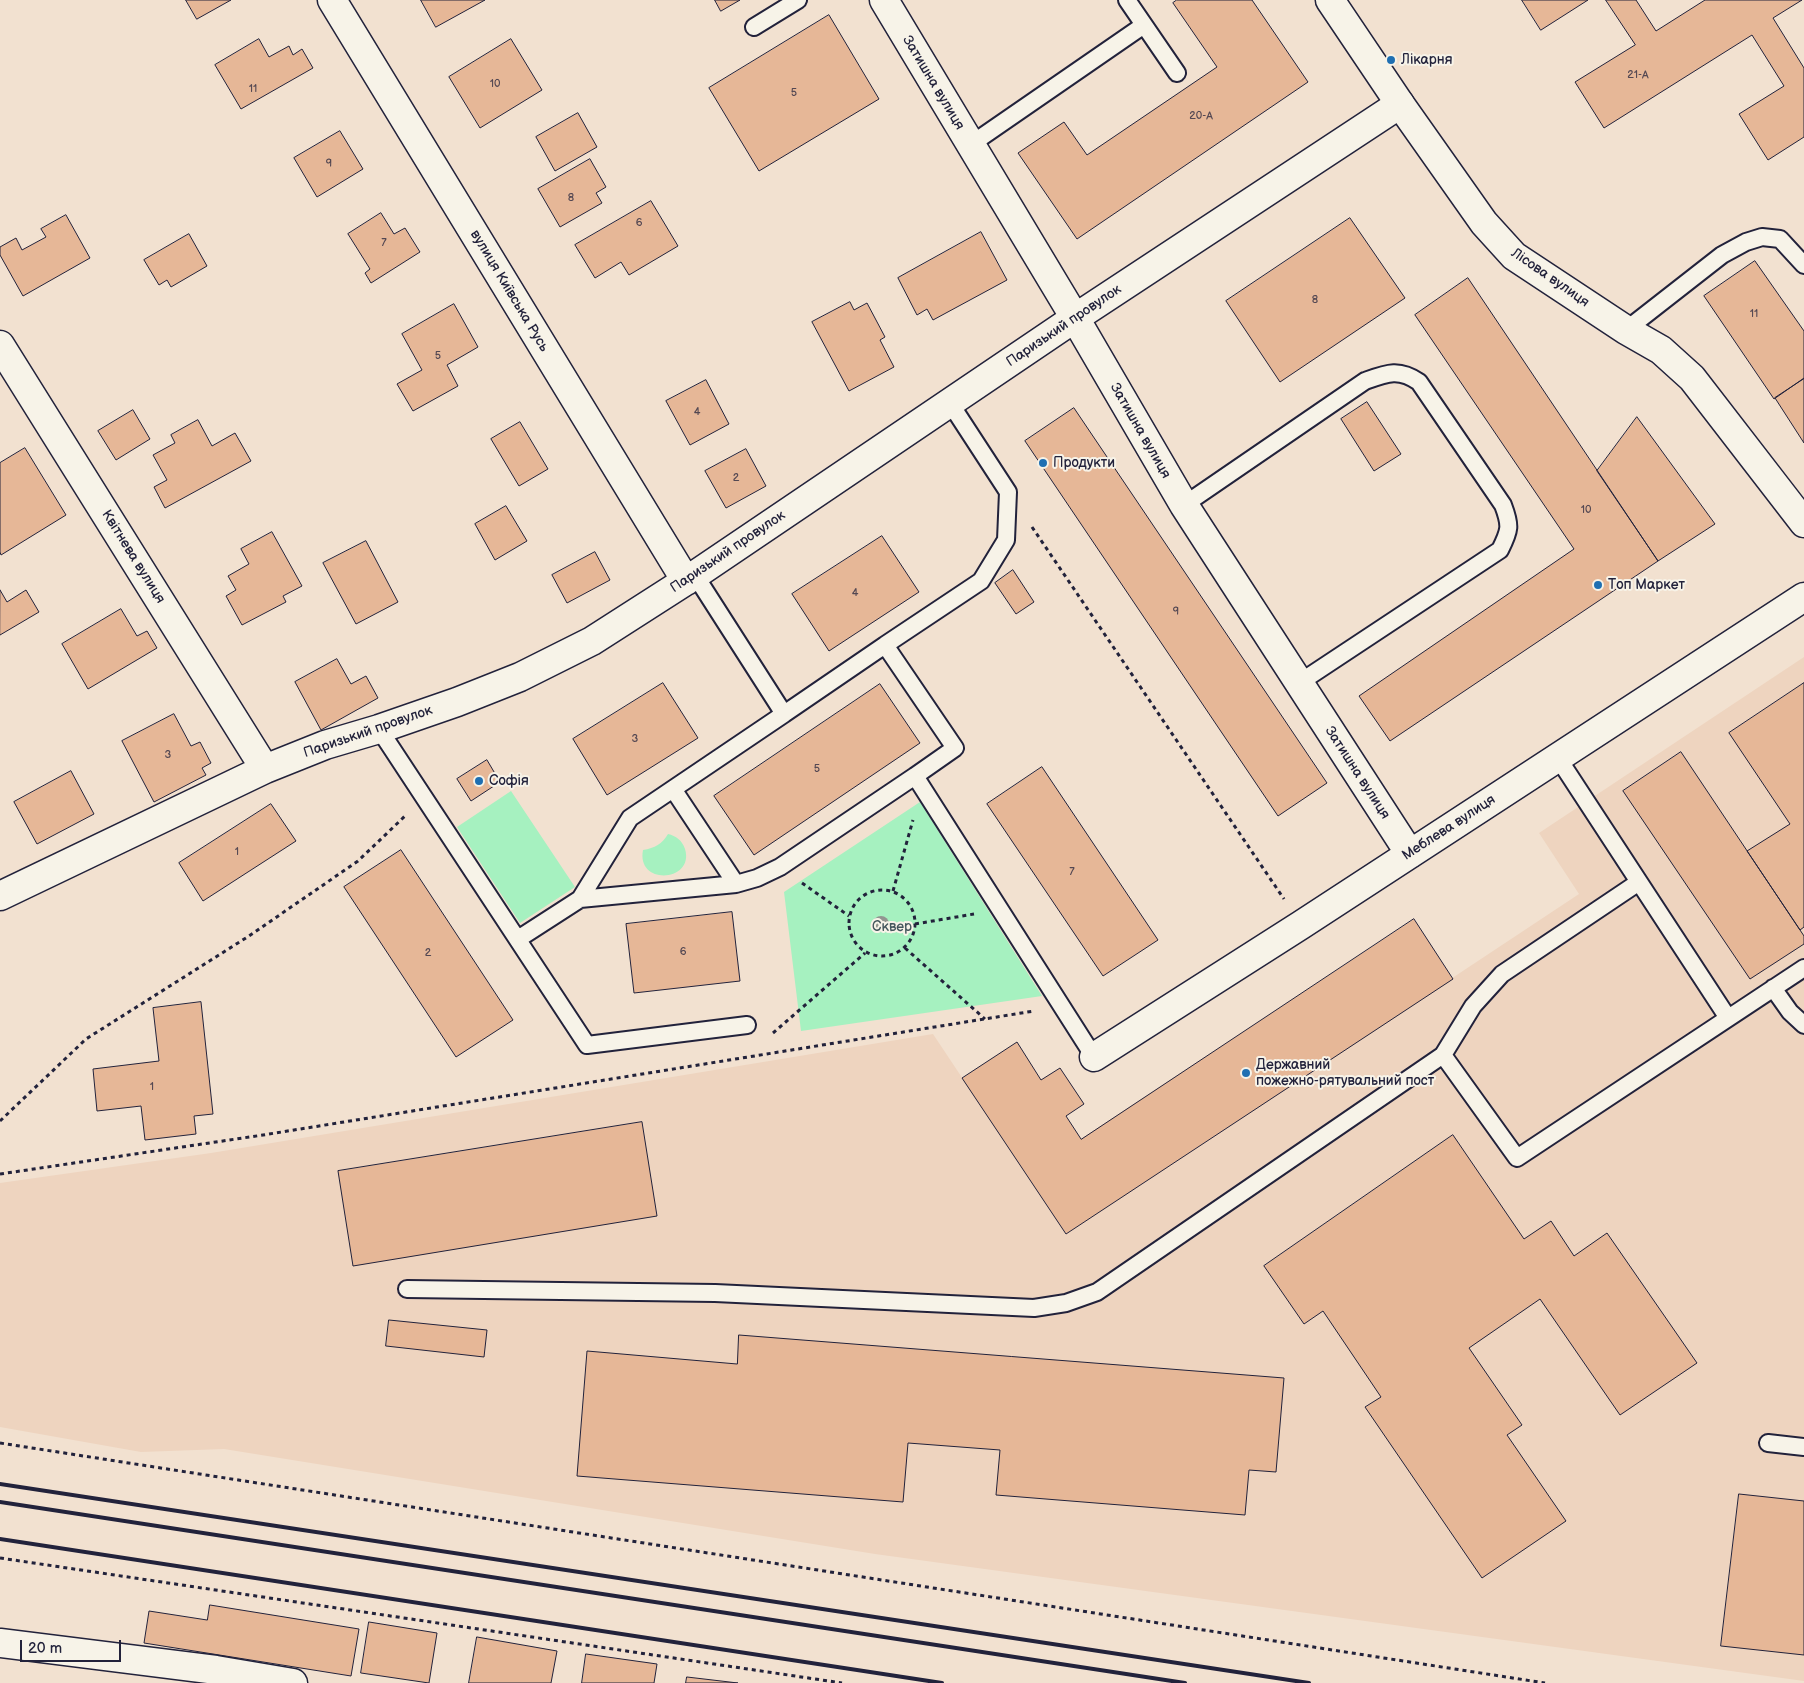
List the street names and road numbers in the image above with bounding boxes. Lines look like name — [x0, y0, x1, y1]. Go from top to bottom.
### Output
street label: Затишна вулиця — [898, 33, 968, 133]
street label: вулиця Київська Русь — [466, 227, 552, 355]
street label: Лісова вулиця — [1508, 245, 1592, 311]
street label: Паризький провулок — [1003, 281, 1125, 371]
street label: Затишна вулиця — [1106, 380, 1174, 482]
street label: Квітнева вулиця — [98, 507, 168, 607]
street label: Паризький провулок — [667, 507, 789, 597]
street label: Паризький провулок — [301, 702, 435, 762]
street label: Затишна вулиця — [1321, 724, 1393, 822]
street label: Меблева вулиця — [1399, 792, 1499, 864]

